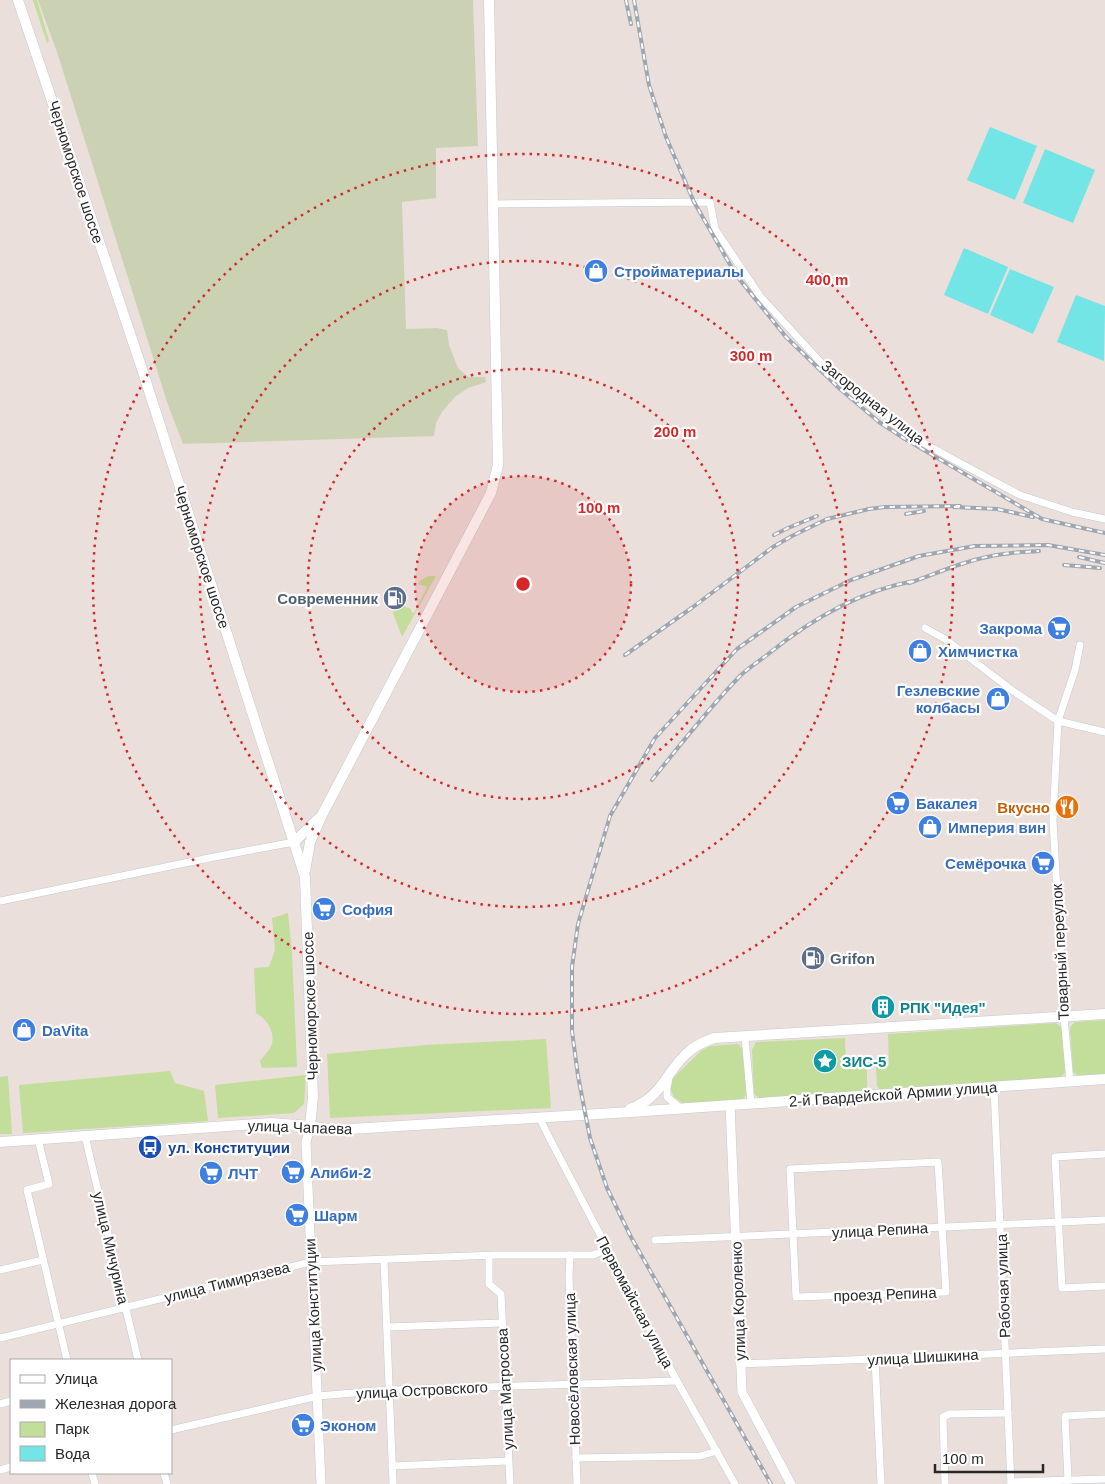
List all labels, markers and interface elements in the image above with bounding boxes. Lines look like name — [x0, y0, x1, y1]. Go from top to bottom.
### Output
street label: Черноморское шоссе — [45, 98, 107, 246]
shop icon: Стройматериалы — [583, 258, 609, 284]
place label: Стройматериалы — [614, 263, 744, 280]
text: 400 m — [806, 271, 848, 288]
text: 300 m — [730, 347, 772, 364]
street label: Загородная улица — [818, 356, 928, 448]
text: 200 m — [654, 423, 696, 440]
street label: Черноморское шоссе — [171, 483, 233, 631]
text: 100 m — [578, 499, 620, 516]
centre of rings — [514, 575, 532, 593]
fuel station icon: Современник — [382, 585, 408, 611]
place label: Современник — [277, 590, 378, 607]
supermarket icon: Закрома — [1046, 615, 1072, 641]
place label: Закрома — [979, 620, 1043, 637]
shop icon: Химчистка — [907, 638, 933, 664]
place label: Химчистка — [938, 643, 1018, 660]
place label: Гезлевские колбасы — [897, 682, 980, 716]
shop icon: Гезлевские колбасы — [985, 686, 1011, 712]
supermarket icon: Бакалея — [885, 790, 911, 816]
restaurant icon: Вкусно — [1054, 794, 1080, 820]
place label: Бакалея — [916, 795, 977, 812]
place label: Вкусно — [997, 799, 1050, 816]
shop icon: Империя вин — [917, 814, 943, 840]
place label: Империя вин — [948, 819, 1046, 836]
supermarket icon: Семёрочка — [1030, 850, 1056, 876]
place label: Семёрочка — [945, 855, 1027, 872]
street label: Товарный переулок — [1048, 883, 1072, 1021]
supermarket icon: София — [311, 896, 337, 922]
place label: София — [342, 901, 393, 918]
street label: Черноморское шоссе — [299, 931, 321, 1081]
fuel station icon: Grifon — [800, 945, 826, 971]
place label: Grifon — [830, 950, 875, 967]
building icon: РПК "Идея" — [870, 994, 896, 1020]
place label: РПК "Идея" — [900, 999, 986, 1016]
shop icon: DaVita — [11, 1017, 37, 1043]
place label: DaVita — [42, 1022, 89, 1039]
place icon: ЗИС-5 — [812, 1048, 838, 1074]
place label: ЗИС-5 — [842, 1053, 886, 1070]
street label: 2-й Гвардейской Армии улица — [788, 1078, 998, 1110]
street label: улица Чапаева — [247, 1117, 353, 1137]
bus stop icon: ул. Конституции — [137, 1134, 163, 1160]
place label: ул. Конституции — [168, 1139, 290, 1156]
supermarket icon: Алиби-2 — [280, 1159, 306, 1185]
supermarket icon: ЛЧТ — [198, 1160, 224, 1186]
place label: Алиби-2 — [310, 1164, 371, 1181]
place label: ЛЧТ — [228, 1165, 258, 1182]
street label: улица Мичурина — [90, 1190, 132, 1306]
supermarket icon: Шарм — [284, 1202, 310, 1228]
place label: Шарм — [314, 1207, 357, 1224]
street label: улица Репина — [832, 1219, 929, 1241]
street label: Первомайская улица — [593, 1233, 677, 1371]
street label: Рабочая улица — [993, 1233, 1013, 1338]
street label: улица Конституции — [301, 1238, 325, 1372]
street label: улица Короленко — [727, 1241, 749, 1361]
street label: улица Тимирязева — [163, 1258, 292, 1306]
street label: проезд Репина — [833, 1284, 937, 1304]
street label: Новосёловская улица — [561, 1292, 583, 1445]
street label: улица Матросова — [493, 1327, 517, 1450]
street label: улица Шишкина — [867, 1346, 980, 1368]
legend — [10, 1359, 172, 1474]
text: Улица — [55, 1370, 98, 1387]
street label: улица Островского — [356, 1378, 488, 1402]
text: Железная дорога — [55, 1395, 177, 1412]
supermarket icon: Эконом — [290, 1412, 316, 1438]
place label: Эконом — [320, 1417, 376, 1434]
text: Парк — [55, 1420, 89, 1437]
scale bar — [935, 1442, 1042, 1474]
text: Вода — [55, 1445, 91, 1462]
text: 100 m — [942, 1450, 984, 1467]

